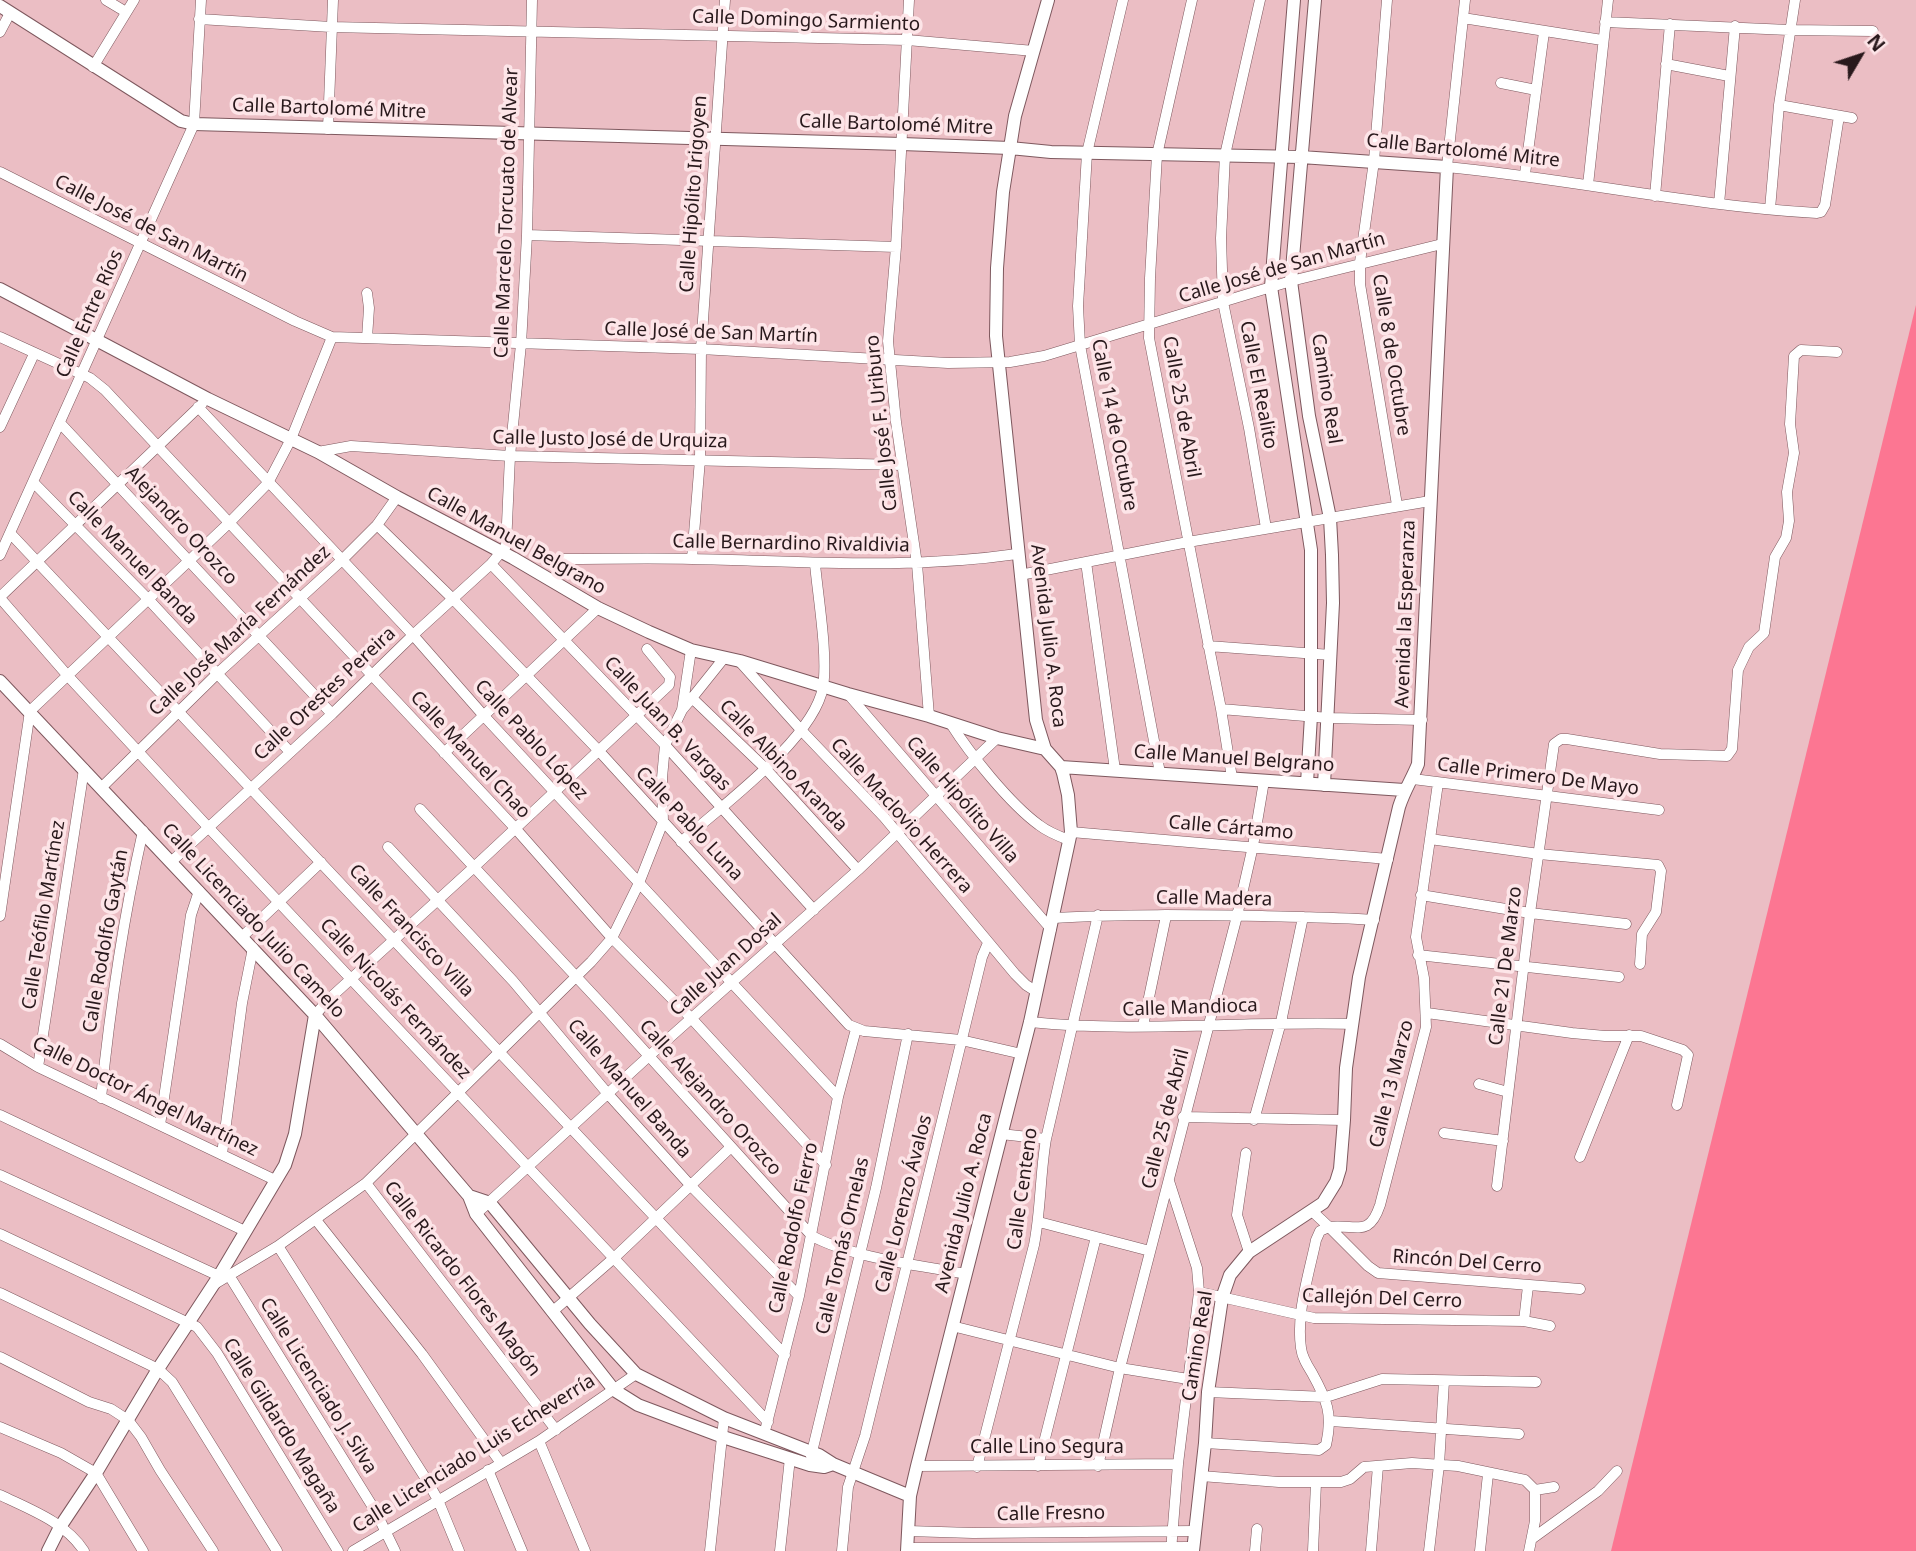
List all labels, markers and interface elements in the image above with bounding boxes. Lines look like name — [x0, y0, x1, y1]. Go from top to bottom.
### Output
street label: Calle Domingo Sarmiento — [691, 6, 921, 36]
north arrow — [1825, 21, 1895, 91]
text: N — [1861, 29, 1891, 57]
street label: Calle Marcelo Torcuato de Alvear — [491, 67, 523, 359]
street label: Calle Bartolomé Mitre — [231, 94, 427, 124]
street label: Calle Hipólito Irigoyen — [676, 95, 712, 293]
street label: Calle Bartolomé Mitre — [798, 110, 994, 140]
street label: Calle Bartolomé Mitre — [1365, 130, 1561, 172]
street label: Calle José de San Martín — [51, 170, 251, 288]
street label: Calle José de San Martín — [1176, 228, 1388, 308]
street label: Calle Entre Ríos — [52, 246, 128, 382]
street label: Calle 8 de Octubre — [1367, 272, 1415, 438]
street label: Calle José de San Martín — [604, 318, 818, 348]
street label: Calle El Realito — [1234, 319, 1282, 451]
street label: Camino Real — [1306, 332, 1346, 446]
street label: Calle José F. Uriburo — [861, 334, 903, 512]
street label: Calle 25 de Abril — [1157, 334, 1205, 480]
street label: Calle 14 de Octubre — [1086, 337, 1142, 513]
street label: Calle Justo José de Urquiza — [492, 427, 728, 453]
street label: Alejandro Orozco — [120, 462, 242, 590]
street label: Calle Manuel Belgrano — [423, 482, 609, 600]
street label: Calle Manuel Banda — [62, 486, 202, 630]
street label: Avenida la Esperanza — [1391, 519, 1421, 709]
street label: Calle Bernardino Rivaldivia — [672, 531, 910, 557]
street label: Calle José María Fernández — [145, 541, 335, 721]
street label: Avenida Julio A. Roca — [1025, 543, 1071, 729]
street label: Calle Orestes Pereira — [249, 622, 401, 766]
street label: Calle Juan B. Vargas — [599, 652, 735, 796]
street label: Calle Pablo López — [470, 675, 592, 805]
street label: Calle Manuel Chao — [405, 687, 535, 823]
street label: Calle Albino Aranda — [714, 695, 852, 837]
street label: Calle Hipólito Villa — [901, 732, 1023, 868]
street label: Calle Maclovio Herrera — [825, 734, 977, 898]
street label: Calle Manuel Belgrano — [1133, 741, 1335, 777]
street label: Calle Primero De Mayo — [1436, 753, 1640, 801]
street label: Calle Pablo Luna — [630, 762, 748, 886]
street label: Calle Cártamo — [1168, 811, 1294, 845]
street label: Calle Teófilo Martínez — [18, 819, 70, 1011]
street label: Calle Licenciado Julio Camelo — [157, 819, 349, 1023]
street label: Calle Rodolfo Gaytán — [79, 847, 133, 1035]
street label: Calle Francisco Villa — [344, 860, 478, 1002]
street label: Calle 21 De Marzo — [1485, 885, 1527, 1047]
street label: Calle Madera — [1156, 887, 1272, 911]
street label: Calle Juan Dosal — [665, 909, 787, 1021]
street label: Calle Nicolás Fernández — [315, 914, 475, 1084]
street label: Calle Mandioca — [1122, 994, 1258, 1022]
street label: Calle Manuel Banda — [562, 1015, 696, 1163]
street label: Calle Alejandro Orozco — [634, 1015, 786, 1181]
street label: Calle 13 Marzo — [1365, 1018, 1419, 1150]
street label: Calle Doctor Ángel Martínez — [28, 1032, 262, 1162]
street label: Calle 25 de Abril — [1138, 1047, 1194, 1191]
street label: Avenida Julio A. Roca — [931, 1111, 997, 1295]
street label: Calle Lorenzo Ávalos — [871, 1113, 937, 1295]
street label: Calle Centeno — [1003, 1126, 1043, 1252]
street label: Calle Rodolfo Fierro — [765, 1140, 823, 1316]
street label: Calle Tomás Ornelas — [812, 1155, 874, 1337]
street label: Calle Ricardo Flores Magón — [379, 1177, 545, 1381]
street label: Rincón Del Cerro — [1392, 1245, 1542, 1279]
street label: Callejón Del Cerro — [1302, 1285, 1462, 1313]
street label: Camino Real — [1178, 1289, 1218, 1403]
street label: Calle Licenciado J. Silva — [255, 1294, 381, 1478]
street label: Calle Gildardo Magaña — [218, 1334, 344, 1518]
street label: Calle Licenciado Luis Echeverría — [349, 1370, 599, 1538]
street label: Calle Lino Segura — [970, 1437, 1124, 1459]
street label: Calle Fresno — [997, 1502, 1105, 1526]

